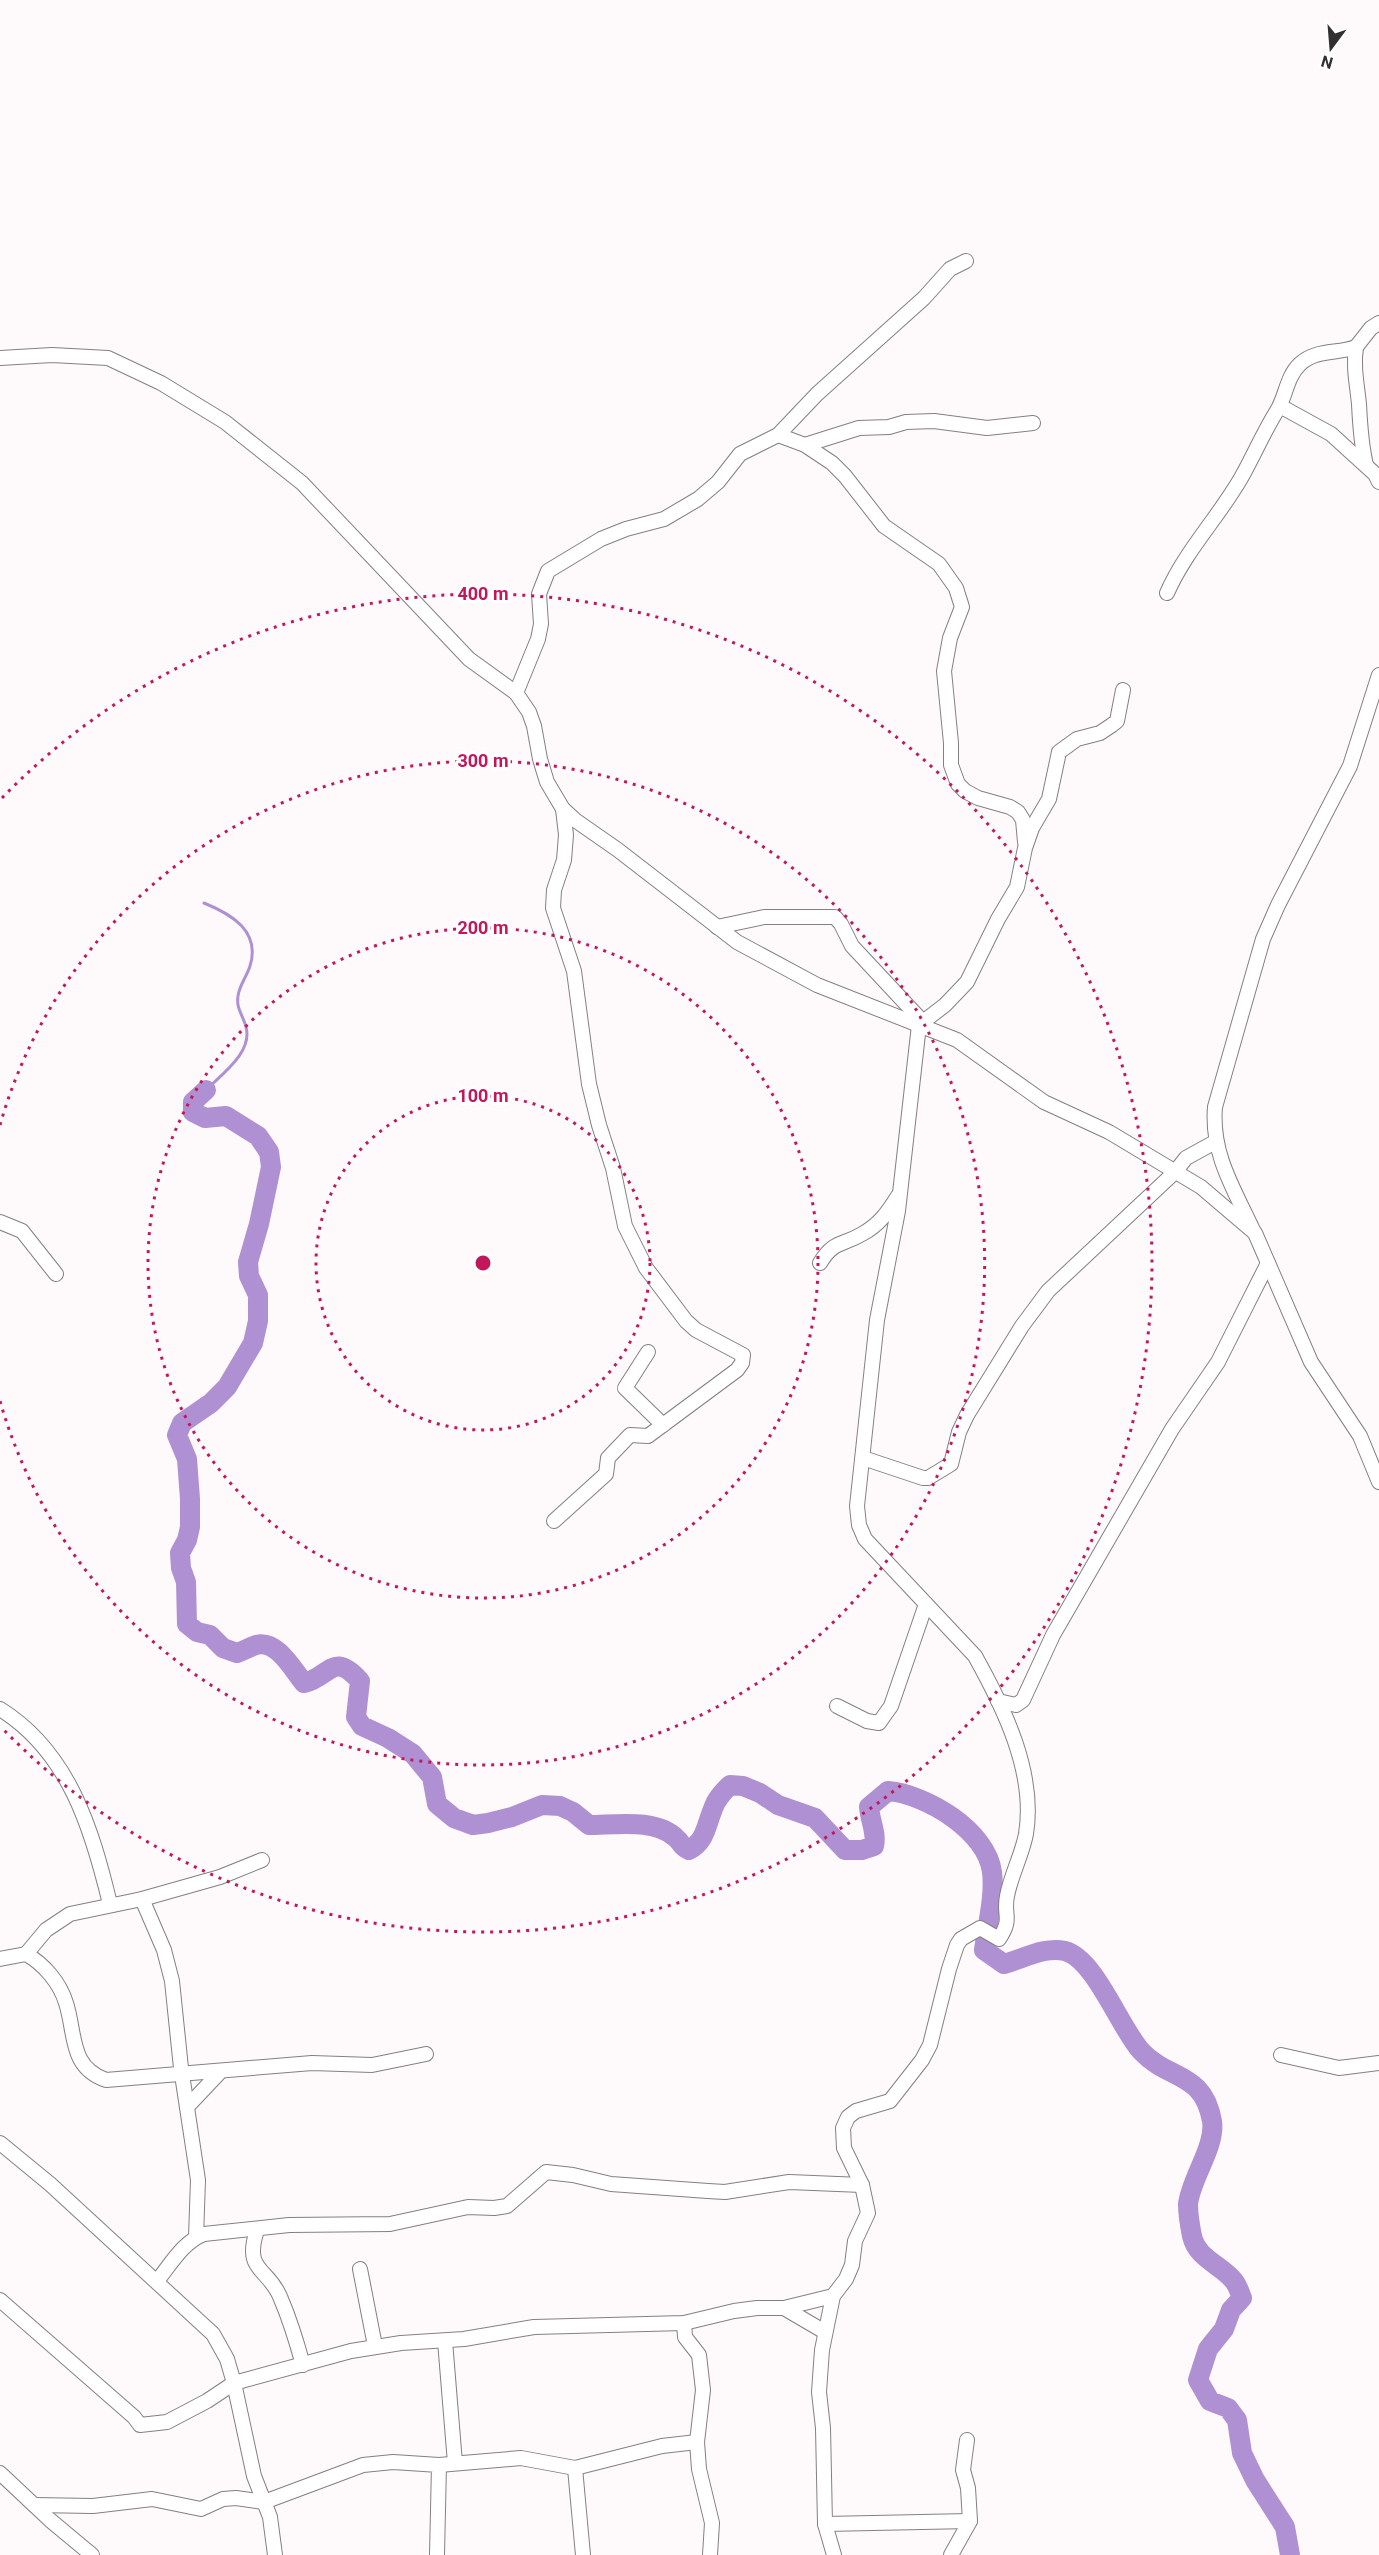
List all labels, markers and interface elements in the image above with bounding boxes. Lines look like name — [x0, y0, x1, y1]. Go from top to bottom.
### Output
north arrow — [1301, 18, 1361, 78]
text: N — [1319, 51, 1335, 73]
text: 400 m — [457, 583, 509, 604]
text: 300 m — [457, 750, 509, 771]
text: 200 m — [457, 917, 509, 938]
text: 100 m — [457, 1085, 509, 1106]
centre of rings — [473, 1253, 493, 1273]

